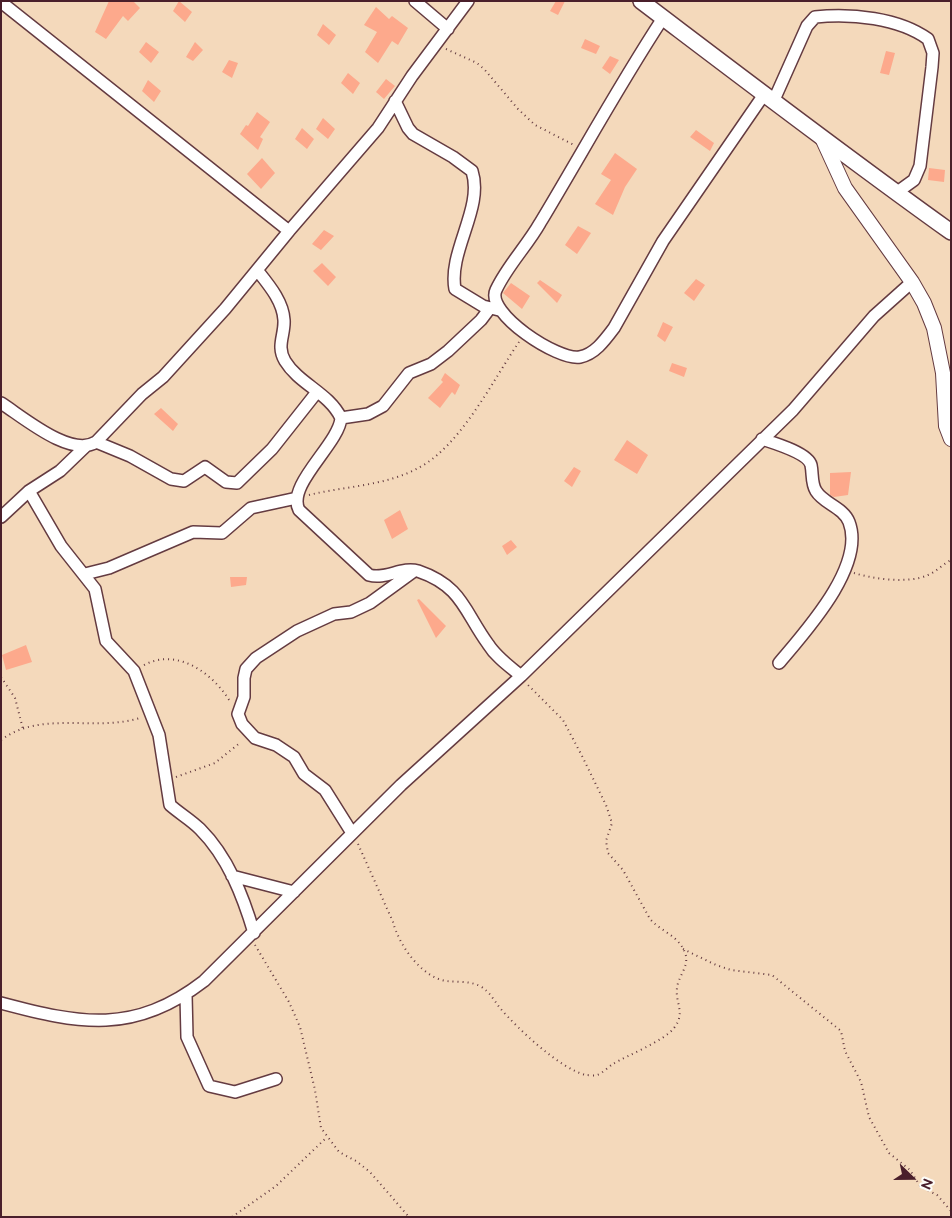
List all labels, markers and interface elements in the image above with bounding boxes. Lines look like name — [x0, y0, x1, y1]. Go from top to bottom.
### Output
north arrow — [887, 1153, 937, 1203]
text: N — [917, 1176, 936, 1192]

